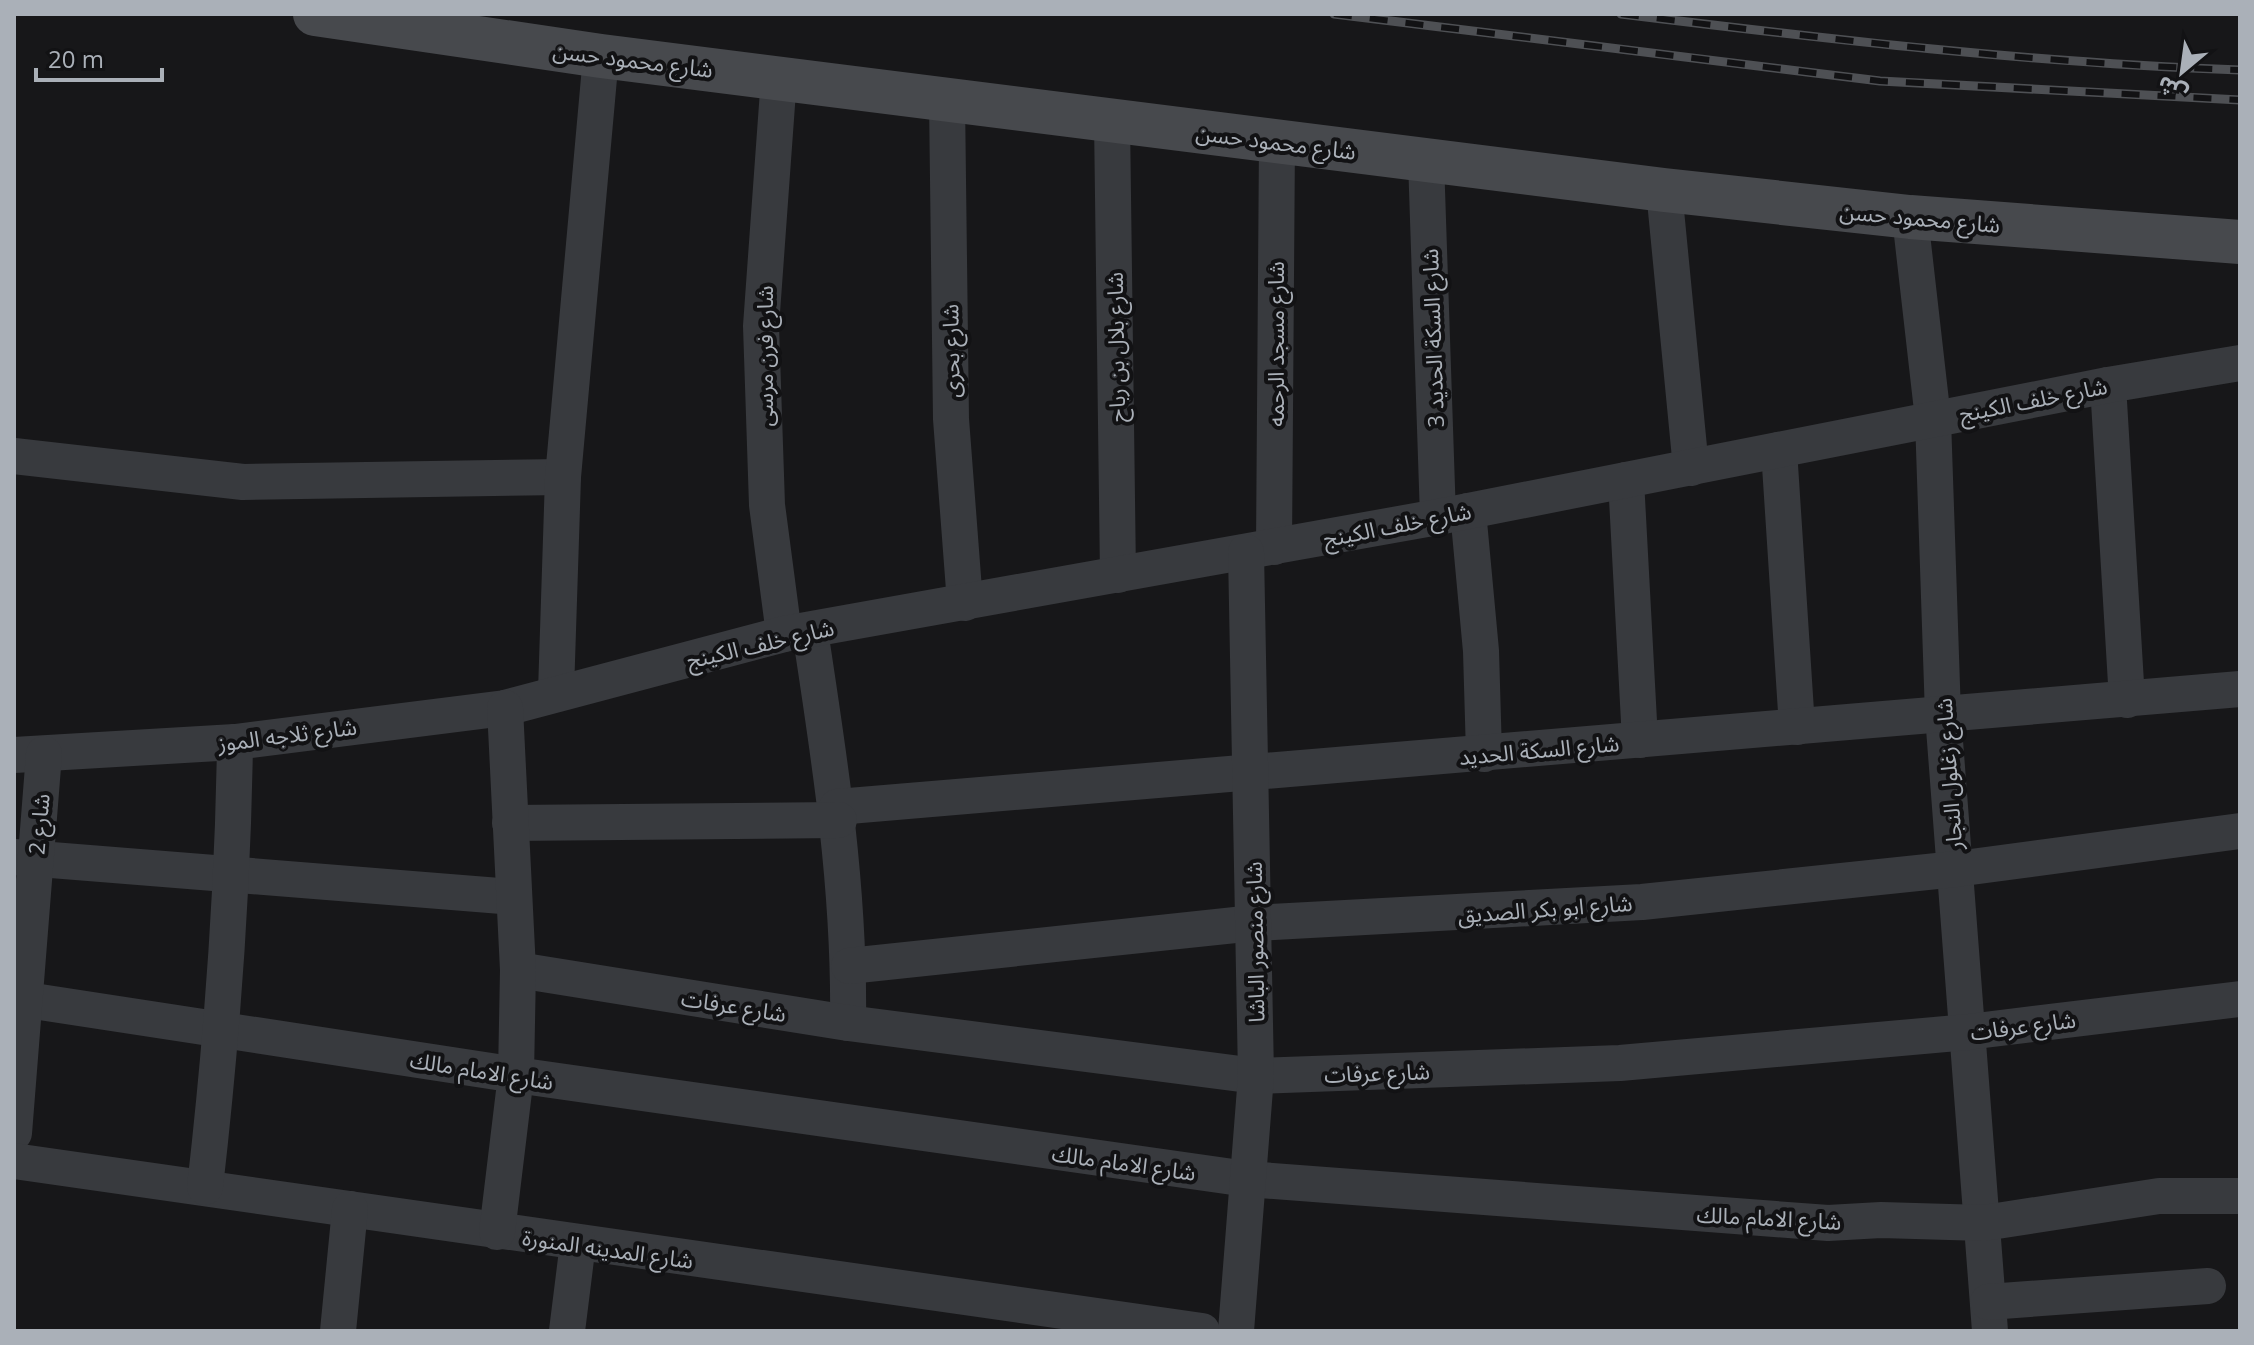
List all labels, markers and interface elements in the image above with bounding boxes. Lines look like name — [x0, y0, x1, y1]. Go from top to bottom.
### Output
scale bar — [36, 32, 162, 82]
north arrow — [2142, 32, 2222, 112]
street label: شارع محمود حسن — [551, 34, 715, 87]
text: 20 m — [48, 42, 104, 75]
text: ش — [2151, 70, 2192, 111]
street label: شارع محمود حسن — [1194, 116, 1358, 169]
street label: شارع محمود حسن — [1838, 195, 2002, 242]
street label: شارع السكة الحديد 3 — [1414, 248, 1453, 428]
street label: شارع مسجد الرحمه — [1260, 261, 1293, 427]
street label: شارع بلال بن رباح — [1099, 272, 1134, 422]
street label: شارع فرن مرسى — [749, 286, 782, 426]
street label: شارع بحرى — [934, 304, 969, 398]
street label: شارع خلف الكينج — [1956, 370, 2110, 431]
street label: شارع خلف الكينج — [1320, 495, 1474, 556]
street label: شارع خلف الكينج — [683, 611, 837, 677]
street label: شارع زغلول النجار — [1928, 697, 1971, 852]
street label: شارع ثلاجه الموز — [215, 711, 359, 761]
street label: شارع السكة الحديد — [1458, 727, 1621, 774]
street label: شارع 2 — [20, 792, 59, 856]
street label: شارع منصور الباشا — [1238, 861, 1273, 1023]
street label: شارع ابو بكر الصديق — [1457, 887, 1634, 932]
street label: شارع عرفات — [679, 982, 789, 1031]
street label: شارع عرفات — [1969, 1004, 2078, 1049]
street label: شارع الامام مالك — [408, 1044, 556, 1099]
street label: شارع عرفات — [1324, 1055, 1430, 1092]
street label: شارع الامام مالك — [1050, 1137, 1198, 1190]
street label: شارع الامام مالك — [1696, 1198, 1842, 1239]
street label: شارع المدينه المنورة — [520, 1221, 695, 1278]

